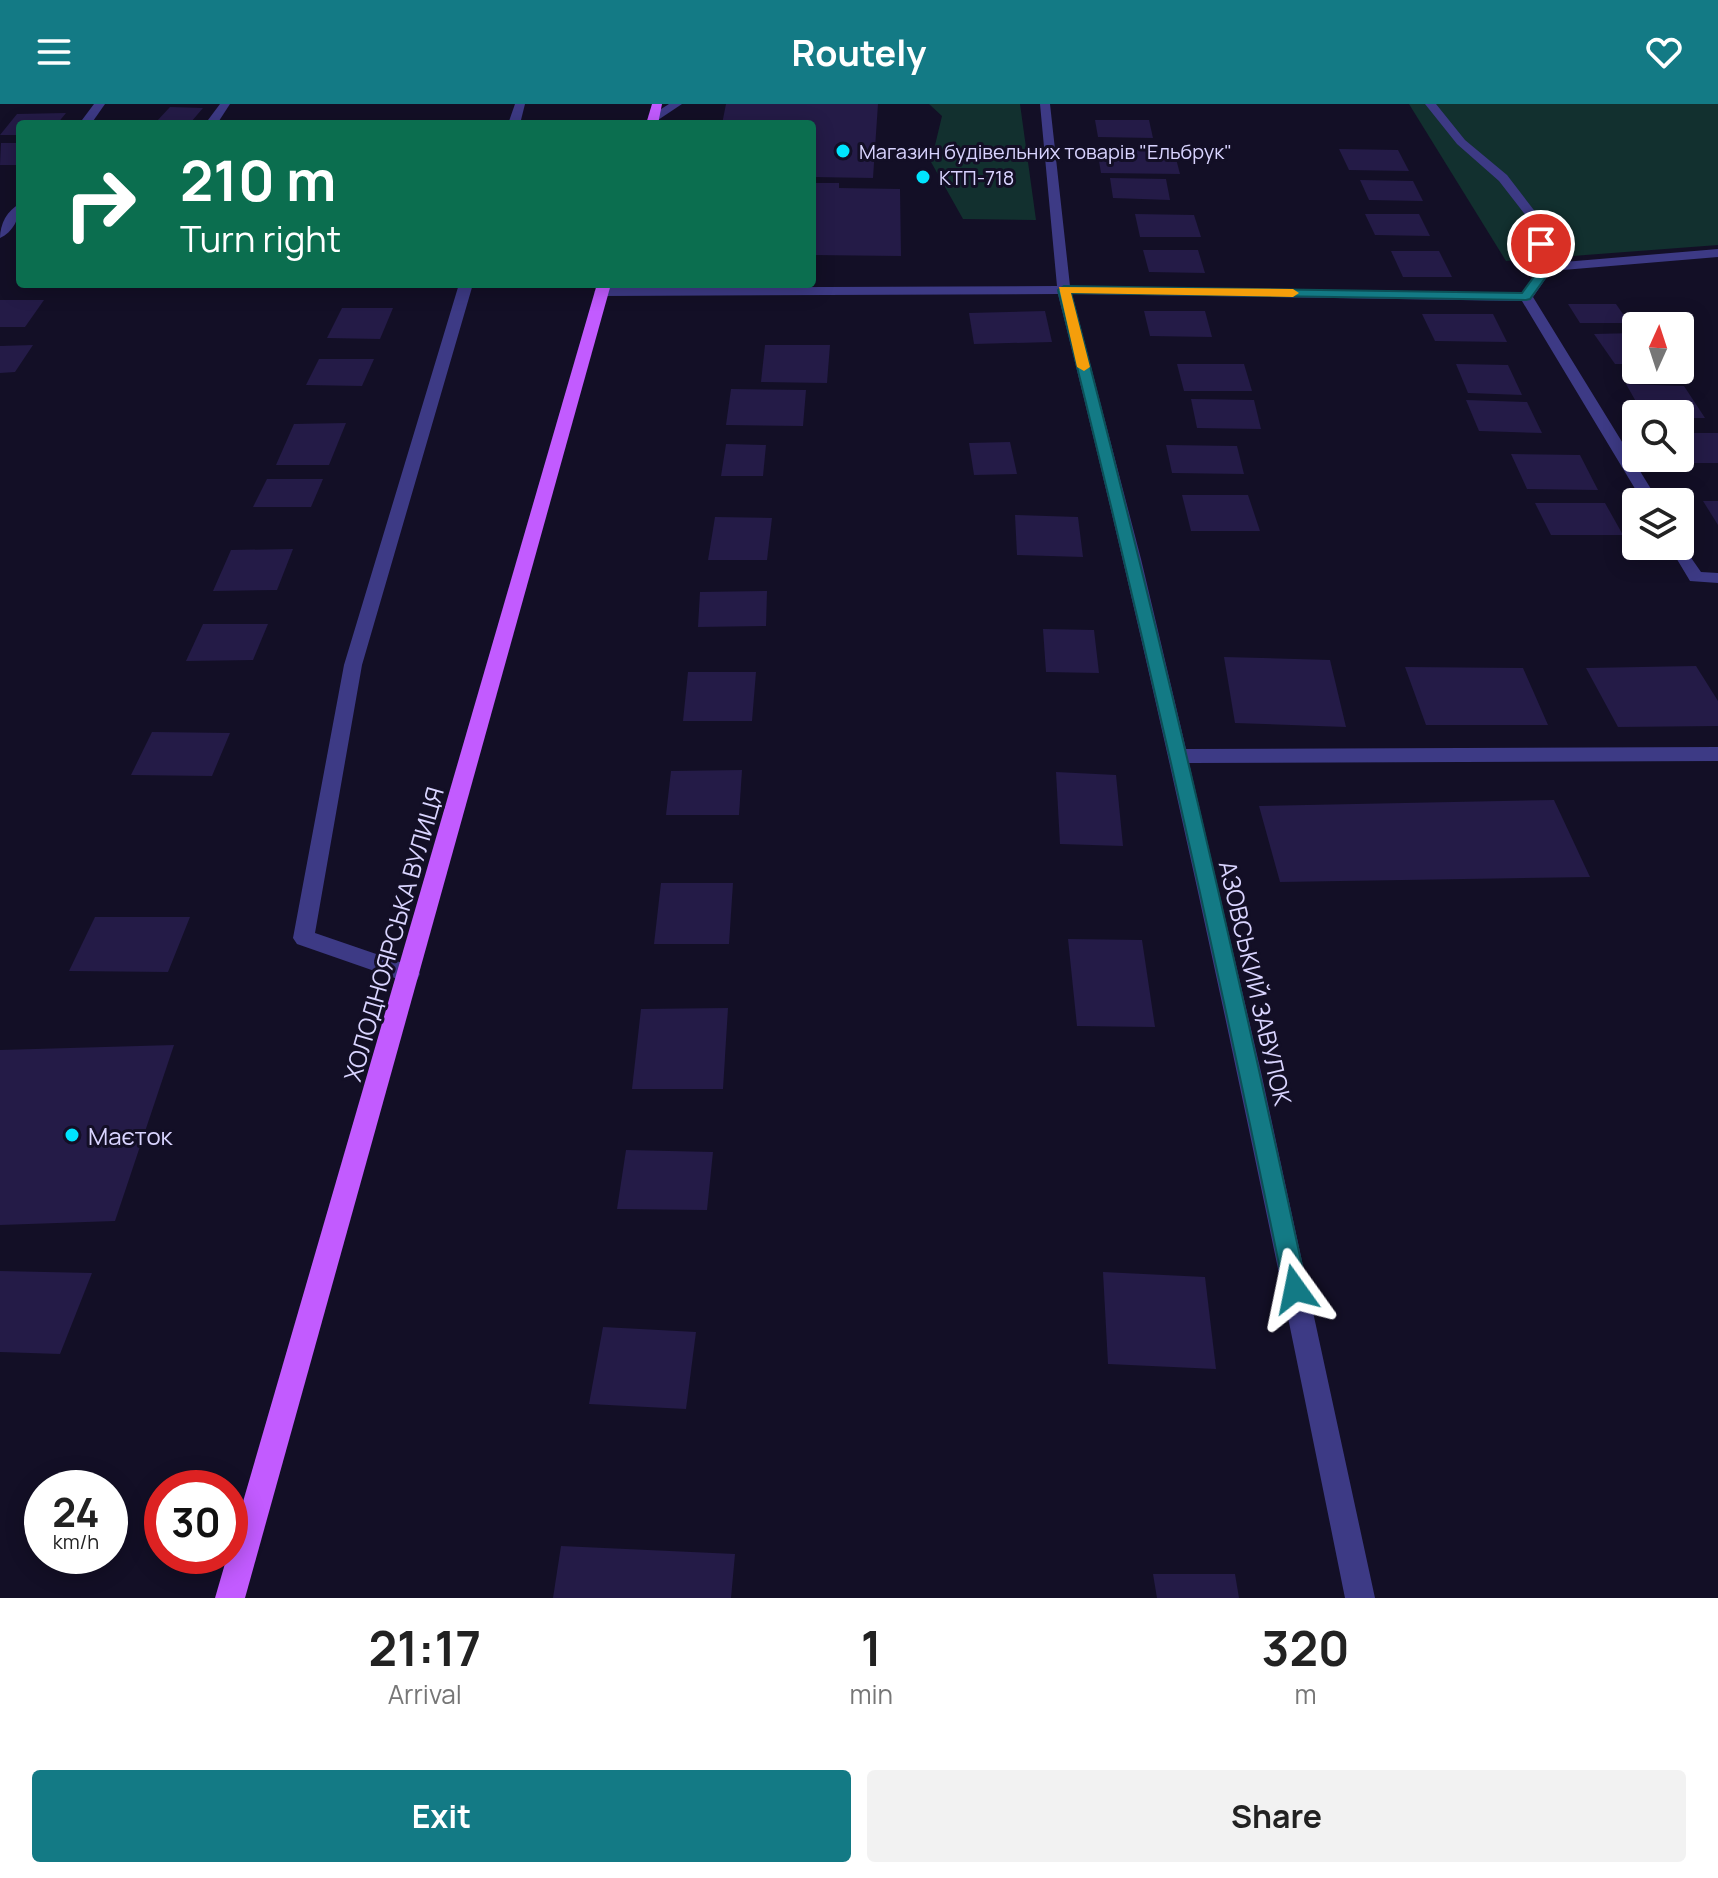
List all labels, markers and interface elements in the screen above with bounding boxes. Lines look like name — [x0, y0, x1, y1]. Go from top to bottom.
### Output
text: Routely — [791, 28, 927, 77]
icon: menu — [32, 30, 76, 74]
icon: heart — [1642, 30, 1686, 74]
place label: Магазин будівельних товарів "Ельбрук" — [859, 138, 1232, 165]
text: 210 m — [180, 141, 336, 218]
marker: Магазин будівельних товарів "Ельбрук" — [834, 142, 852, 160]
icon: right — [48, 152, 152, 256]
place label: КТП-718 — [939, 164, 1014, 191]
marker: КТП-718 — [914, 168, 932, 186]
pin — [1507, 210, 1575, 278]
text: Turn right — [180, 214, 341, 263]
icon: arrive — [1519, 222, 1563, 266]
north arrow — [1622, 312, 1694, 384]
map controls — [1622, 312, 1694, 560]
button: search — [1622, 400, 1694, 472]
button: layers — [1622, 488, 1694, 560]
street label: ХОЛОДНОЯРСЬКА ВУЛИЦЯ — [335, 783, 451, 1085]
street label: АЗОВСЬКИЙ ЗАВУЛОК — [1212, 857, 1300, 1109]
place label: Маєток — [88, 1119, 174, 1152]
marker: Маєток — [63, 1126, 81, 1144]
position arrow — [1253, 1247, 1337, 1331]
speed limit sign: 30 — [144, 1470, 248, 1574]
text: 24 — [52, 1484, 100, 1539]
text: km/h — [53, 1528, 99, 1555]
text: 21:17 — [368, 1615, 481, 1680]
text: 1 — [861, 1615, 882, 1680]
text: 320 — [1261, 1615, 1350, 1680]
text: Arrival — [388, 1676, 462, 1712]
text: min — [850, 1676, 893, 1712]
text: m — [1295, 1676, 1317, 1712]
button: Exit — [32, 1770, 851, 1862]
button: Share — [867, 1770, 1686, 1862]

